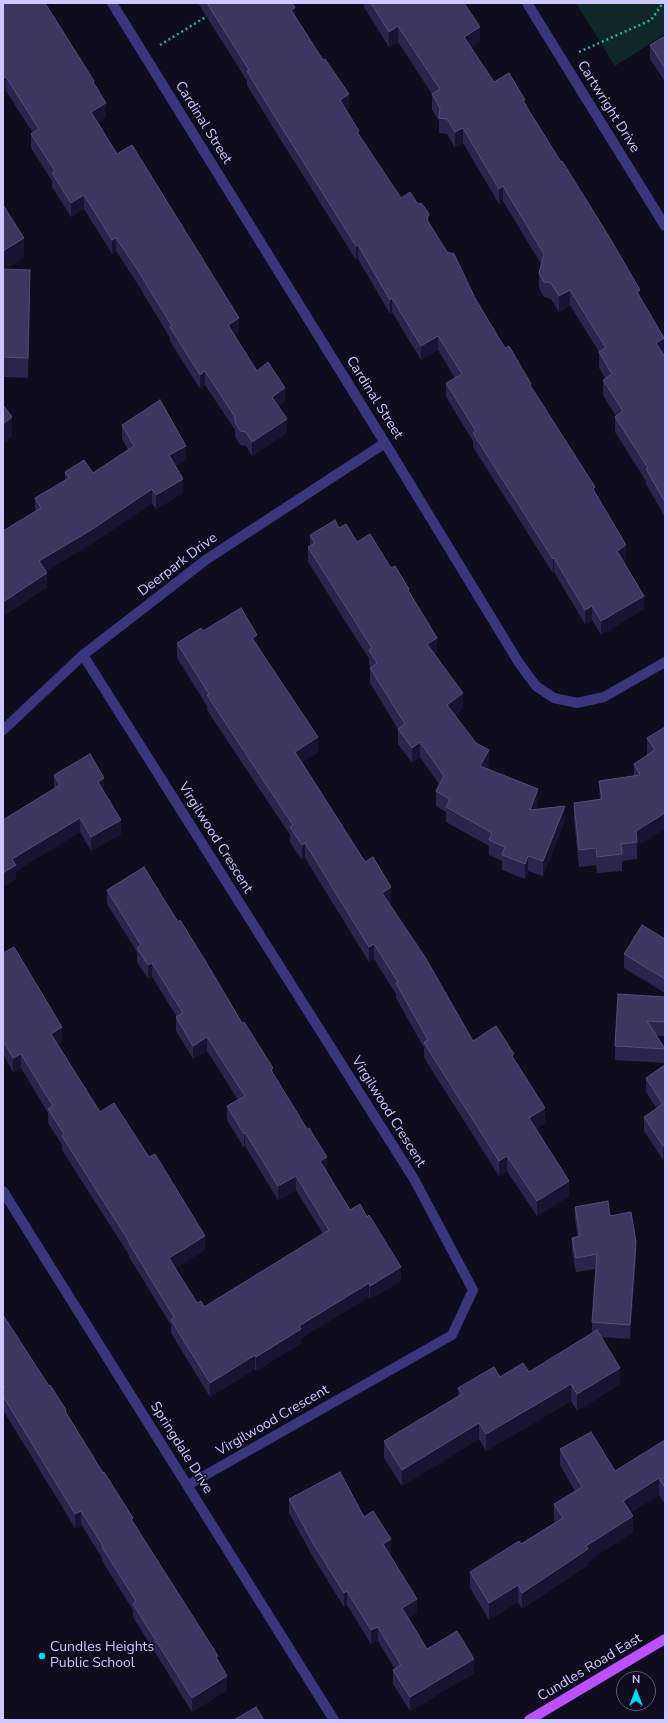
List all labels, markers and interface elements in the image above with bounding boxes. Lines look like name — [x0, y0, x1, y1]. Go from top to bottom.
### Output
street label: Cartwright Drive — [573, 58, 643, 156]
street label: Cardinal Street — [171, 79, 235, 167]
street label: Cardinal Street — [342, 354, 406, 442]
street label: Deerpark Drive — [135, 530, 221, 600]
street label: Virgilwood Crescent — [174, 780, 256, 896]
street label: Virgilwood Crescent — [347, 1054, 429, 1170]
street label: Virgilwood Crescent — [214, 1382, 332, 1460]
street label: Springdale Drive — [146, 1399, 216, 1497]
street label: Cundles Road East — [535, 1630, 645, 1706]
place label: Cundles Heights Public School — [50, 1640, 154, 1672]
marker: Cundles Heights Public School — [37, 1651, 47, 1661]
north arrow — [616, 1671, 656, 1711]
text: N — [632, 1672, 640, 1687]

